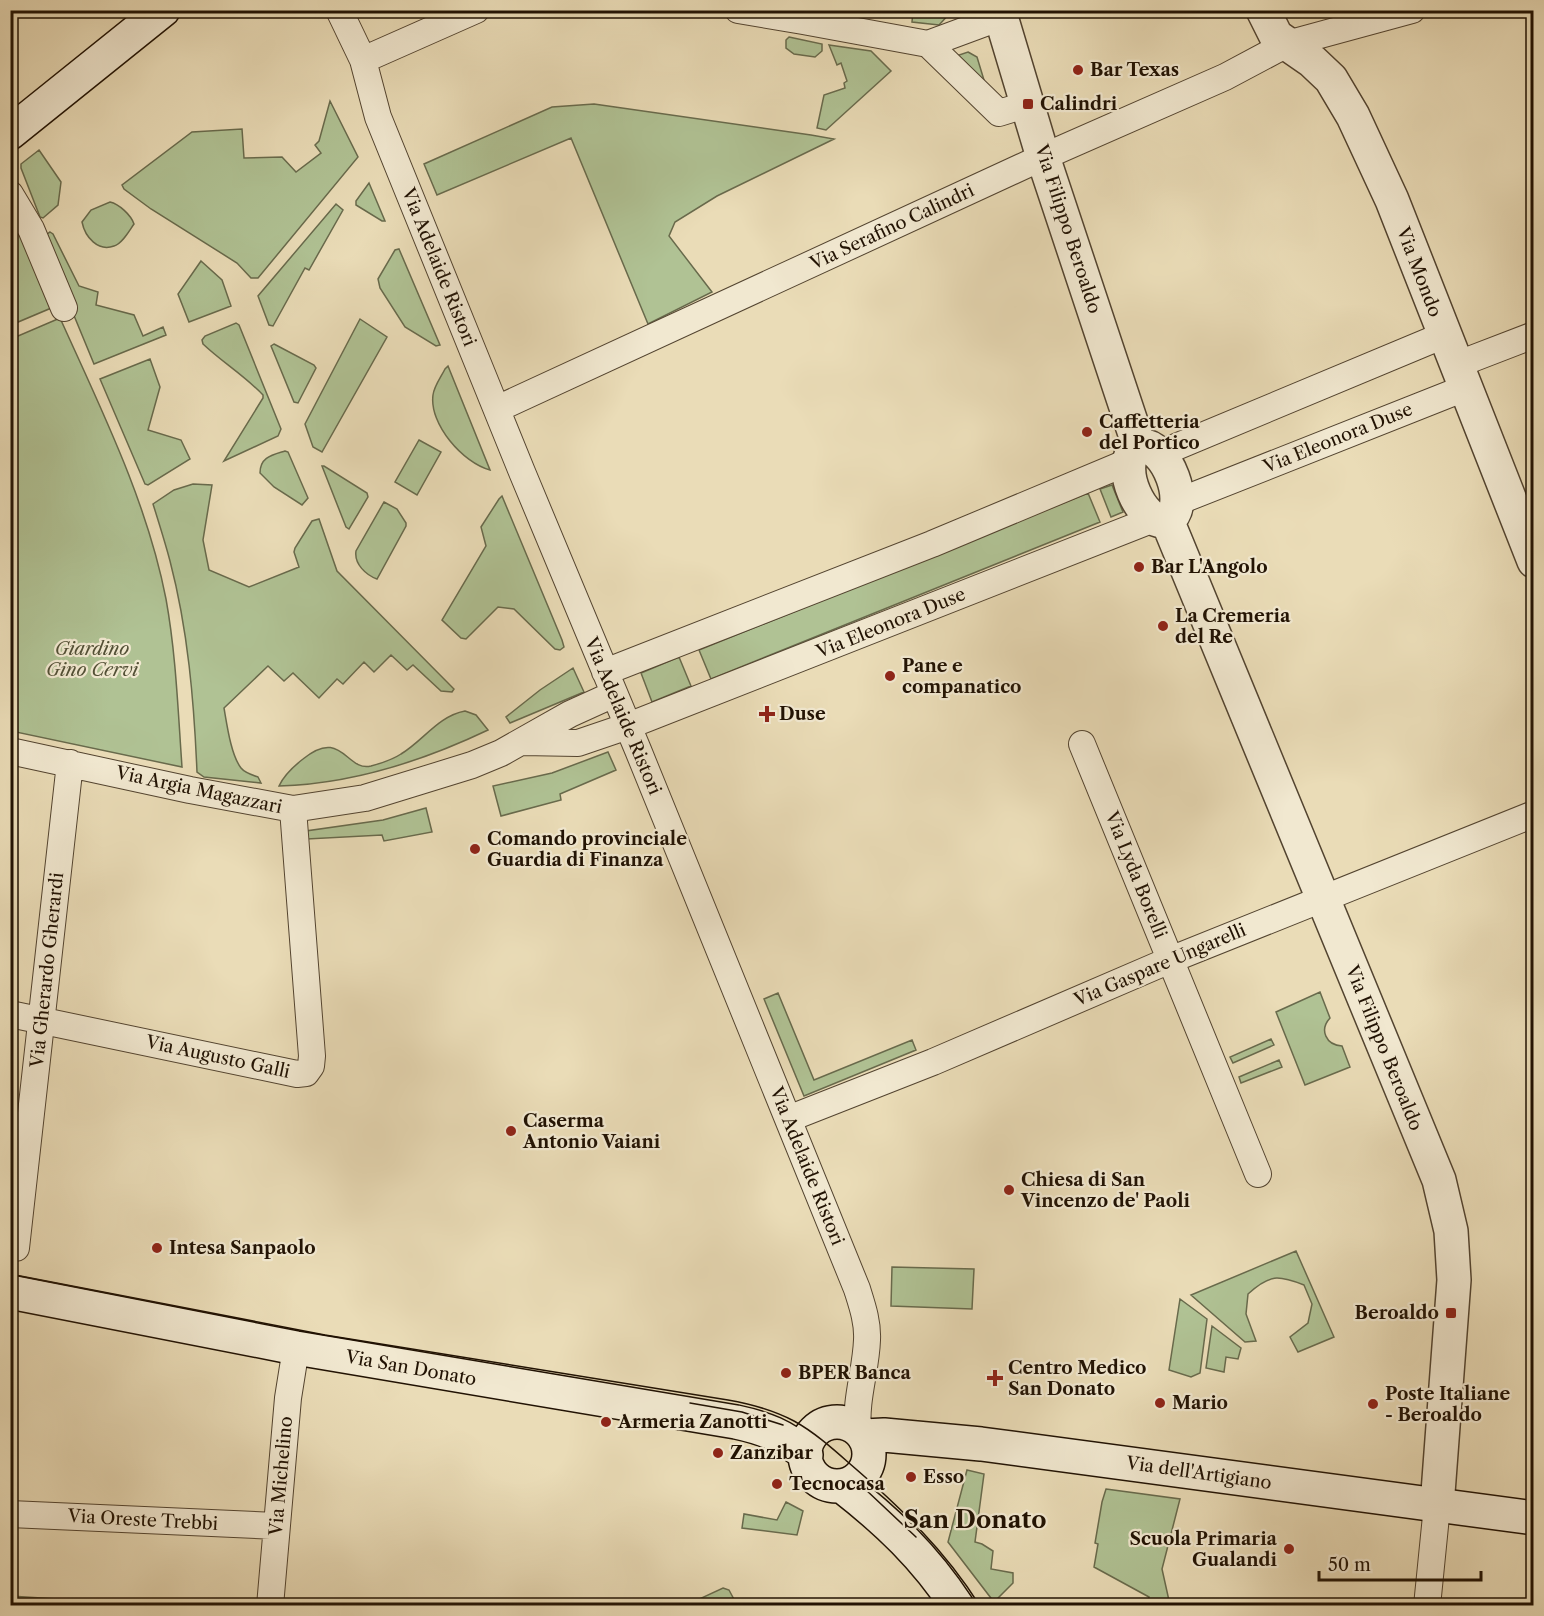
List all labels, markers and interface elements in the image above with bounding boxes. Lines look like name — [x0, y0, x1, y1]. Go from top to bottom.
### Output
place label: Bar Texas — [1090, 59, 1179, 81]
marker: Bar Texas — [1071, 63, 1085, 77]
place label: Calindri — [1040, 93, 1118, 115]
marker: Calindri — [1021, 97, 1035, 111]
street label: Via Filippo Beroaldo — [1030, 141, 1106, 316]
street label: Via Serafino Calindri — [806, 179, 978, 275]
street label: Via Adelaide Ristori — [397, 184, 481, 350]
street label: Via Mondo — [1391, 223, 1446, 320]
street label: Via Eleonora Duse — [1259, 398, 1416, 478]
place label: Caffetteria del Portico — [1099, 411, 1200, 454]
marker: Caffetteria del Portico — [1080, 425, 1094, 439]
place label: Bar L'Angolo — [1151, 556, 1268, 578]
marker: Bar L'Angolo — [1132, 560, 1146, 574]
street label: Via Eleonora Duse — [812, 583, 969, 663]
place label: La Cremeria del Re — [1175, 605, 1291, 648]
marker: La Cremeria del Re — [1156, 619, 1170, 633]
street label: Via Adelaide Ristori — [579, 633, 666, 799]
park label: Giardino Gino Cervi — [46, 638, 139, 681]
place label: Pane e companatico — [902, 655, 1022, 698]
marker: Pane e companatico — [883, 669, 897, 683]
place label: Duse — [779, 703, 826, 725]
marker: Duse — [760, 707, 774, 721]
street label: Via Argia Magazzari — [113, 761, 285, 818]
street label: Via Lyda Borelli — [1100, 807, 1172, 942]
place label: Comando provinciale Guardia di Finanza — [487, 828, 687, 871]
marker: Comando provinciale Guardia di Finanza — [468, 842, 482, 856]
street label: Via Gherardo Gherardi — [26, 871, 68, 1070]
street label: Via Gaspare Ungarelli — [1070, 919, 1250, 1012]
street label: Via Filippo Beroaldo — [1340, 961, 1427, 1134]
street label: Via Augusto Galli — [143, 1031, 293, 1083]
street label: Via Adelaide Ristori — [765, 1083, 849, 1249]
place label: Caserma Antonio Vaiani — [522, 1110, 661, 1153]
marker: Caserma Antonio Vaiani — [504, 1124, 518, 1138]
place label: Chiesa di San Vincenzo de' Paoli — [1020, 1169, 1191, 1212]
marker: Chiesa di San Vincenzo de' Paoli — [1002, 1183, 1016, 1197]
place label: Intesa Sanpaolo — [169, 1237, 316, 1259]
marker: Intesa Sanpaolo — [150, 1241, 164, 1255]
place label: Beroaldo — [1355, 1302, 1439, 1324]
marker: Beroaldo — [1444, 1306, 1458, 1320]
street label: Via San Donato — [343, 1345, 478, 1390]
place label: Centro Medico San Donato — [1008, 1357, 1147, 1400]
place label: BPER Banca — [798, 1362, 911, 1384]
marker: BPER Banca — [779, 1366, 793, 1380]
marker: Centro Medico San Donato — [986, 1369, 1004, 1387]
place label: Poste Italiane - Beroaldo — [1385, 1383, 1511, 1426]
place label: Mario — [1172, 1392, 1228, 1414]
marker: Mario — [1153, 1396, 1167, 1410]
marker: Poste Italiane - Beroaldo — [1366, 1397, 1380, 1411]
place label: Armeria Zanotti — [617, 1411, 768, 1433]
street label: Via Michelino — [265, 1415, 297, 1538]
marker: Armeria Zanotti — [599, 1415, 613, 1429]
place label: Zanzibar — [730, 1442, 813, 1464]
marker: Zanzibar — [711, 1446, 725, 1460]
street label: Via dell'Artigiano — [1124, 1452, 1273, 1494]
place label: Esso — [923, 1466, 964, 1488]
marker: Esso — [904, 1470, 918, 1484]
place label: Tecnocasa — [789, 1473, 885, 1495]
marker: Tecnocasa — [770, 1477, 784, 1491]
street label: Via Oreste Trebbi — [66, 1505, 219, 1535]
district label: San Donato — [904, 1505, 1046, 1534]
place label: Scuola Primaria Gualandi — [1130, 1528, 1278, 1571]
marker: Scuola Primaria Gualandi — [1282, 1542, 1296, 1556]
scale bar — [1319, 1544, 1481, 1582]
text: 50 m — [1328, 1554, 1371, 1576]

